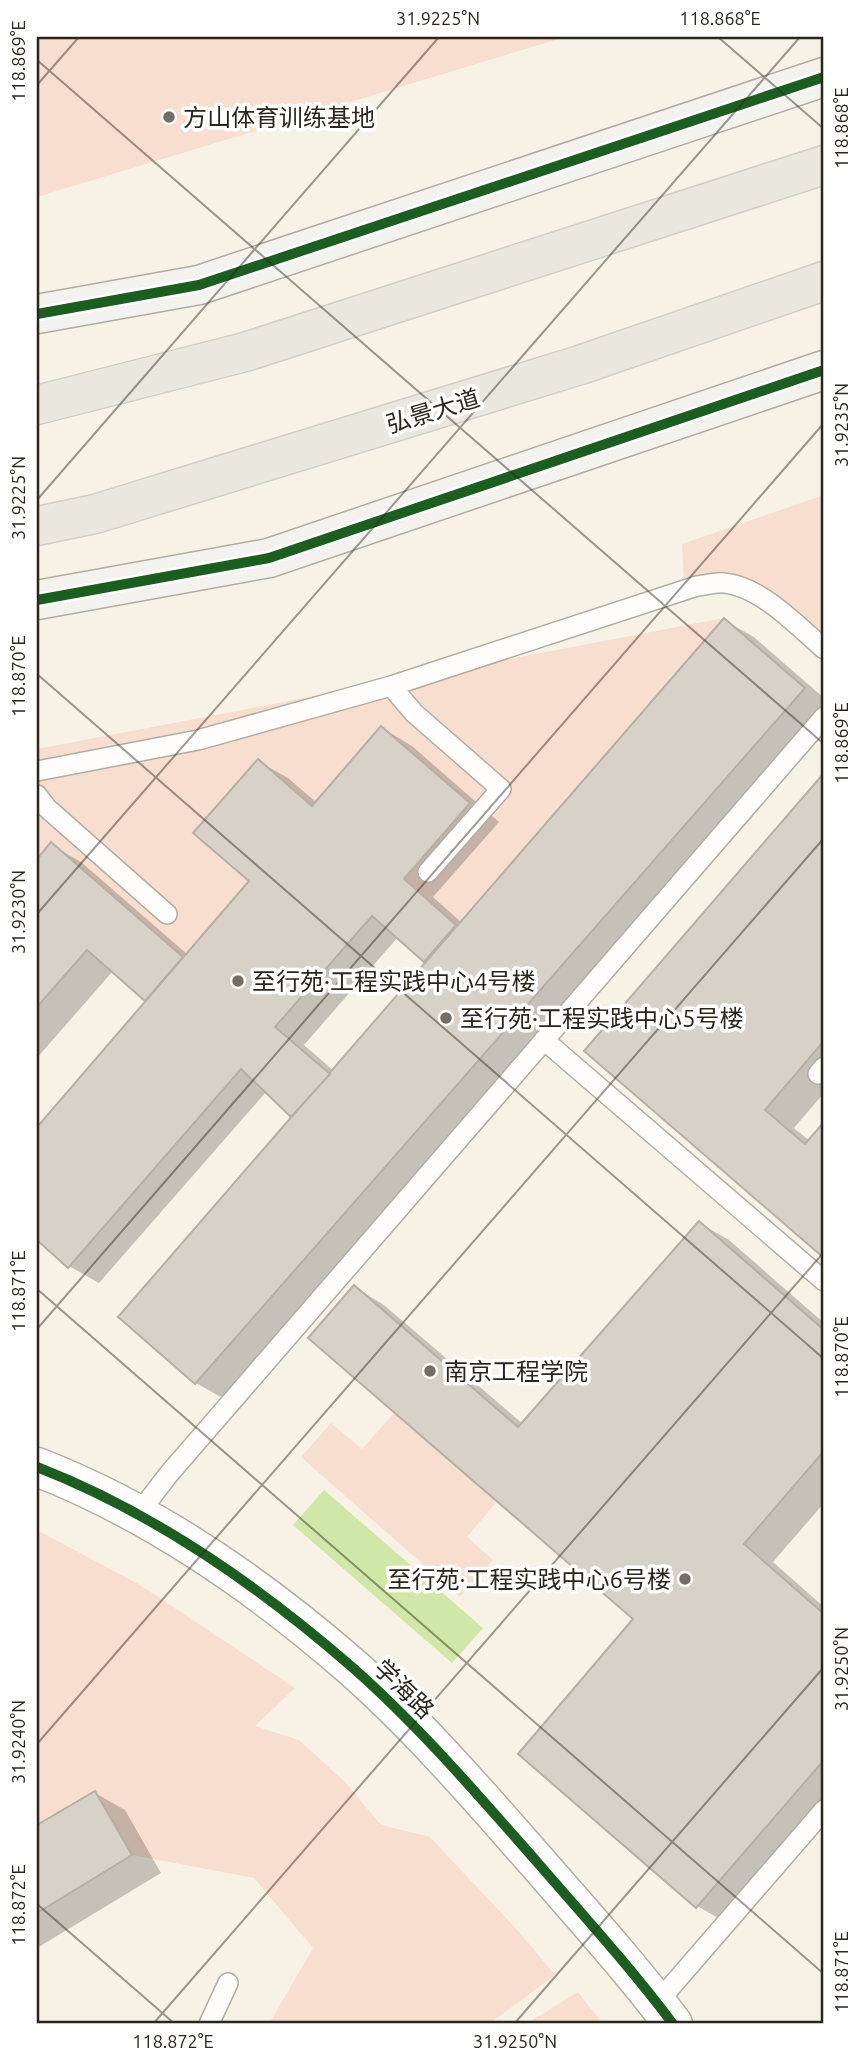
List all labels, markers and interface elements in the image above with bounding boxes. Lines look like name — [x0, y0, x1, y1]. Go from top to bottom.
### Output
text: 31.9225°N — [396, 8, 480, 28]
text: 118.868°E — [679, 8, 761, 28]
text: 118.869°E — [8, 20, 28, 102]
text: 118.868°E — [831, 87, 851, 169]
place label: 方山体育训练基地 — [183, 104, 375, 131]
marker: 方山体育训练基地 — [161, 109, 177, 125]
text: 31.9235°N — [831, 383, 851, 467]
street label: 弘景大道 — [383, 384, 483, 438]
text: 31.9225°N — [8, 456, 28, 540]
text: 118.870°E — [8, 635, 28, 717]
text: 118.869°E — [831, 702, 851, 784]
text: 31.9230°N — [8, 870, 28, 954]
place label: 至行苑·工程实践中心4号楼 — [252, 968, 535, 995]
marker: 至行苑·工程实践中心4号楼 — [230, 973, 246, 989]
place label: 至行苑·工程实践中心5号楼 — [460, 1005, 743, 1032]
marker: 至行苑·工程实践中心5号楼 — [438, 1010, 454, 1026]
text: 118.871°E — [8, 1250, 28, 1332]
text: 118.870°E — [831, 1316, 851, 1398]
place label: 南京工程学院 — [444, 1358, 588, 1385]
marker: 南京工程学院 — [422, 1363, 438, 1379]
place label: 至行苑·工程实践中心6号楼 — [388, 1566, 671, 1593]
marker: 至行苑·工程实践中心6号楼 — [677, 1571, 693, 1587]
text: 31.9250°N — [831, 1627, 851, 1711]
street label: 学海路 — [369, 1654, 439, 1724]
text: 31.9240°N — [8, 1700, 28, 1784]
text: 118.872°E — [8, 1864, 28, 1946]
text: 118.871°E — [831, 1931, 851, 2013]
text: 118.872°E — [132, 2031, 214, 2051]
text: 31.9250°N — [473, 2031, 557, 2051]

